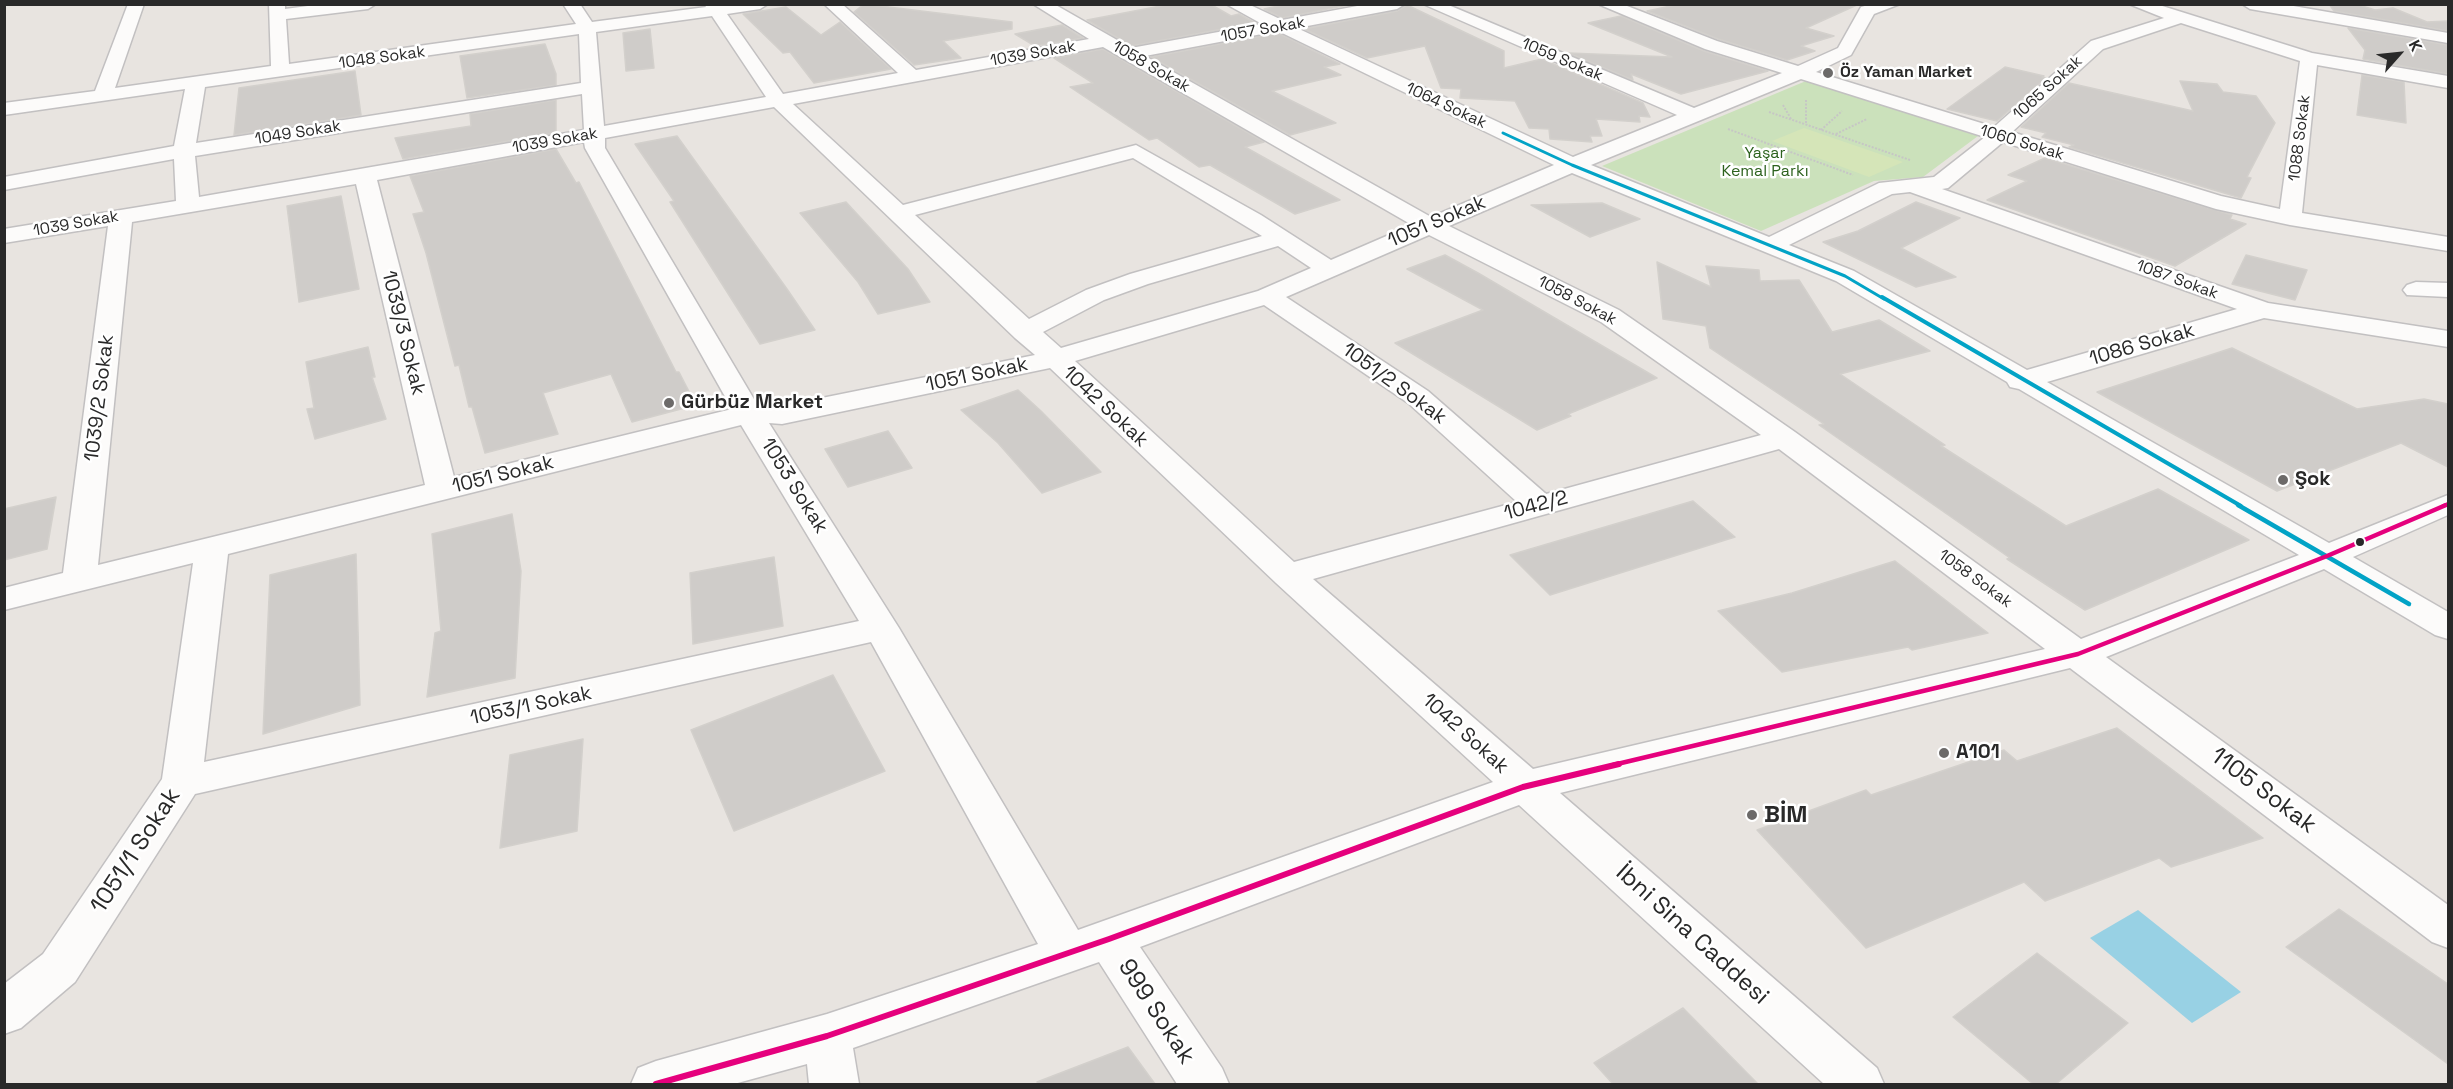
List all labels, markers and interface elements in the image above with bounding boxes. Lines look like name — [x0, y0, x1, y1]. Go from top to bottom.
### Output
street label: 1057 Sokak — [1219, 13, 1307, 47]
north arrow — [2369, 24, 2429, 84]
street label: 1059 Sokak — [1519, 34, 1605, 86]
text: K — [2404, 36, 2427, 55]
street label: 1039 Sokak — [989, 37, 1077, 71]
street label: 1058 Sokak — [1109, 37, 1193, 97]
street label: 1048 Sokak — [338, 42, 426, 74]
street label: 1065 Sokak — [2009, 52, 2087, 124]
place label: Öz Yaman Market — [1840, 63, 1972, 83]
marker: Öz Yaman Market — [1821, 66, 1835, 80]
street label: 1064 Sokak — [1403, 79, 1489, 133]
street label: 1088 Sokak — [2285, 94, 2315, 182]
street label: 1049 Sokak — [254, 117, 342, 149]
street label: 1060 Sokak — [1978, 121, 2066, 165]
street label: 1039 Sokak — [511, 124, 599, 158]
park label: Yaşar Kemal Parkı — [1721, 144, 1809, 182]
street label: 1051 Sokak — [1385, 191, 1489, 253]
street label: 1039 Sokak — [32, 207, 120, 241]
street label: 1087 Sokak — [2133, 256, 2221, 304]
street label: 1039/3 Sokak — [376, 268, 430, 398]
street label: 1058 Sokak — [1534, 272, 1620, 330]
street label: 1086 Sokak — [2087, 319, 2197, 371]
street label: 1039/2 Sokak — [80, 333, 120, 463]
street label: 1051/2 Sokak — [1337, 338, 1451, 430]
street label: 1051 Sokak — [924, 352, 1030, 398]
street label: 1042 Sokak — [1057, 361, 1153, 453]
place label: Gürbüz Market — [681, 391, 823, 415]
marker: Gürbüz Market — [662, 396, 676, 410]
street label: 1053 Sokak — [755, 434, 833, 538]
street label: 1051 Sokak — [450, 451, 556, 499]
place label: Şok — [2295, 468, 2331, 492]
marker: Şok — [2276, 473, 2290, 487]
street label: 1042/2 — [1501, 486, 1571, 526]
unlabelled marker — [2354, 536, 2366, 548]
street label: 1058 Sokak — [1934, 546, 2016, 612]
street label: 1053/1 Sokak — [468, 681, 594, 731]
street label: 1042 Sokak — [1417, 689, 1513, 779]
place label: A101 — [1956, 741, 2000, 765]
street label: 1105 Sokak — [2204, 742, 2322, 840]
marker: A101 — [1937, 746, 1951, 760]
street label: 1051/1 Sokak — [85, 783, 187, 919]
place label: BİM — [1764, 801, 1807, 829]
marker: BİM — [1745, 808, 1759, 822]
street label: İbni Sina Caddesi — [1610, 859, 1774, 1011]
street label: 999 Sokak — [1111, 954, 1201, 1070]

